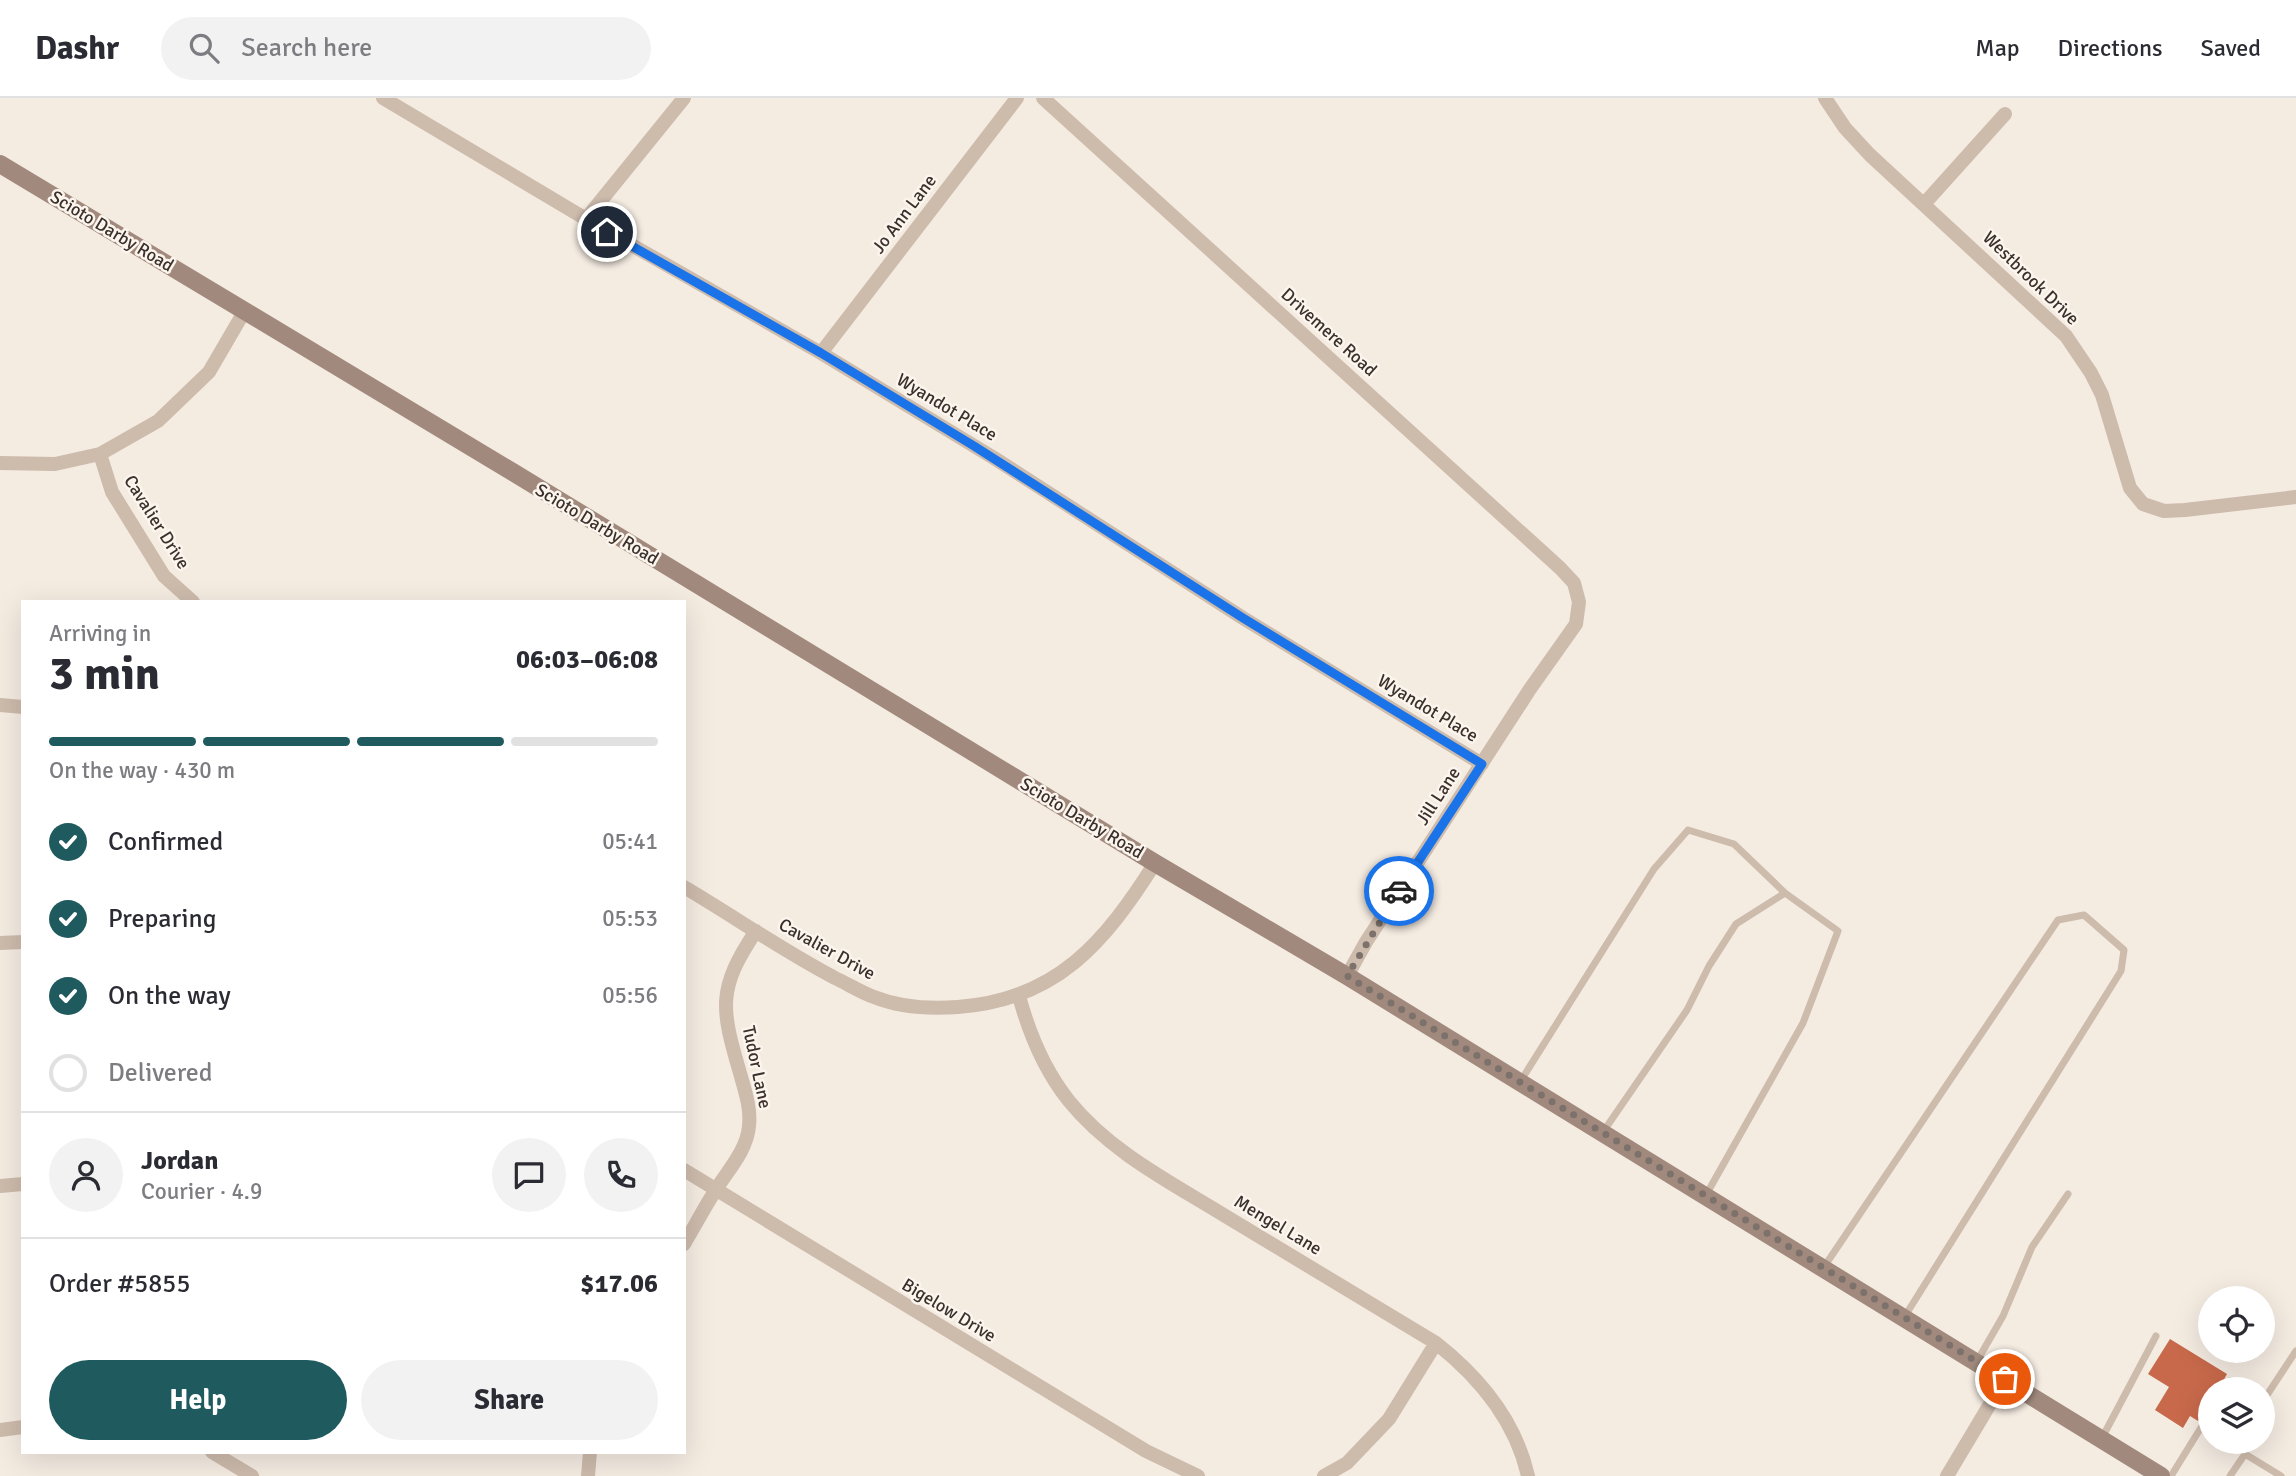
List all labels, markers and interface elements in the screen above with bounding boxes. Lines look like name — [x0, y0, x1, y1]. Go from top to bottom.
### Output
search box — [161, 17, 651, 80]
text: Dashr — [35, 28, 119, 69]
icon: search — [185, 29, 223, 67]
text: Search here — [241, 32, 372, 64]
text: Map — [1975, 33, 2020, 63]
text: Directions — [2058, 33, 2163, 63]
text: Saved — [2201, 33, 2261, 63]
street label: Jo Ann Lane — [867, 170, 941, 258]
street label: Scioto Darby Road — [46, 186, 178, 276]
pin — [577, 202, 637, 262]
icon: home — [588, 213, 626, 251]
street label: Westbrook Drive — [1978, 226, 2084, 330]
street label: Drivemere Road — [1277, 283, 1381, 381]
street label: Wyandot Place — [893, 368, 1001, 446]
street label: Cavalier Drive — [119, 471, 195, 573]
street label: Scioto Darby Road — [531, 479, 663, 569]
text: Arriving in — [49, 619, 151, 648]
text: 06:03–06:08 — [516, 644, 658, 676]
text: 3 min — [49, 646, 160, 702]
street label: Wyandot Place — [1374, 669, 1482, 747]
text: On the way · 430 m — [49, 756, 235, 785]
street label: Jill Lane — [1411, 763, 1465, 829]
street label: Scioto Darby Road — [1016, 773, 1148, 863]
icon: check — [49, 823, 87, 861]
text: Confirmed — [108, 826, 223, 858]
text: 05:41 — [602, 827, 658, 856]
courier — [1364, 856, 1434, 926]
icon: car — [1380, 872, 1418, 910]
icon: check — [49, 900, 87, 938]
text: Preparing — [108, 903, 216, 935]
text: 05:53 — [602, 904, 658, 933]
street label: Cavalier Drive — [775, 913, 879, 985]
icon: check — [49, 977, 87, 1015]
text: On the way — [108, 980, 231, 1012]
text: 05:56 — [602, 981, 658, 1010]
street label: Tudor Lane — [738, 1024, 776, 1110]
text: Delivered — [108, 1057, 213, 1089]
button: person — [49, 1138, 123, 1212]
button: chat — [492, 1138, 566, 1212]
button: phone — [584, 1138, 658, 1212]
text: Jordan — [141, 1145, 218, 1177]
text: Courier · 4.9 — [141, 1177, 262, 1206]
street label: Mengel Lane — [1230, 1190, 1326, 1260]
text: Order #5855 — [49, 1268, 190, 1300]
text: $17.06 — [580, 1268, 658, 1300]
street label: Bigelow Drive — [898, 1273, 1000, 1347]
map controls — [2198, 1286, 2275, 1454]
button: locate — [2198, 1286, 2275, 1363]
pin — [1975, 1349, 2035, 1409]
button: Help — [49, 1360, 347, 1440]
button: Share — [361, 1360, 658, 1440]
icon: bag — [1986, 1360, 2024, 1398]
button: layers — [2198, 1377, 2275, 1454]

